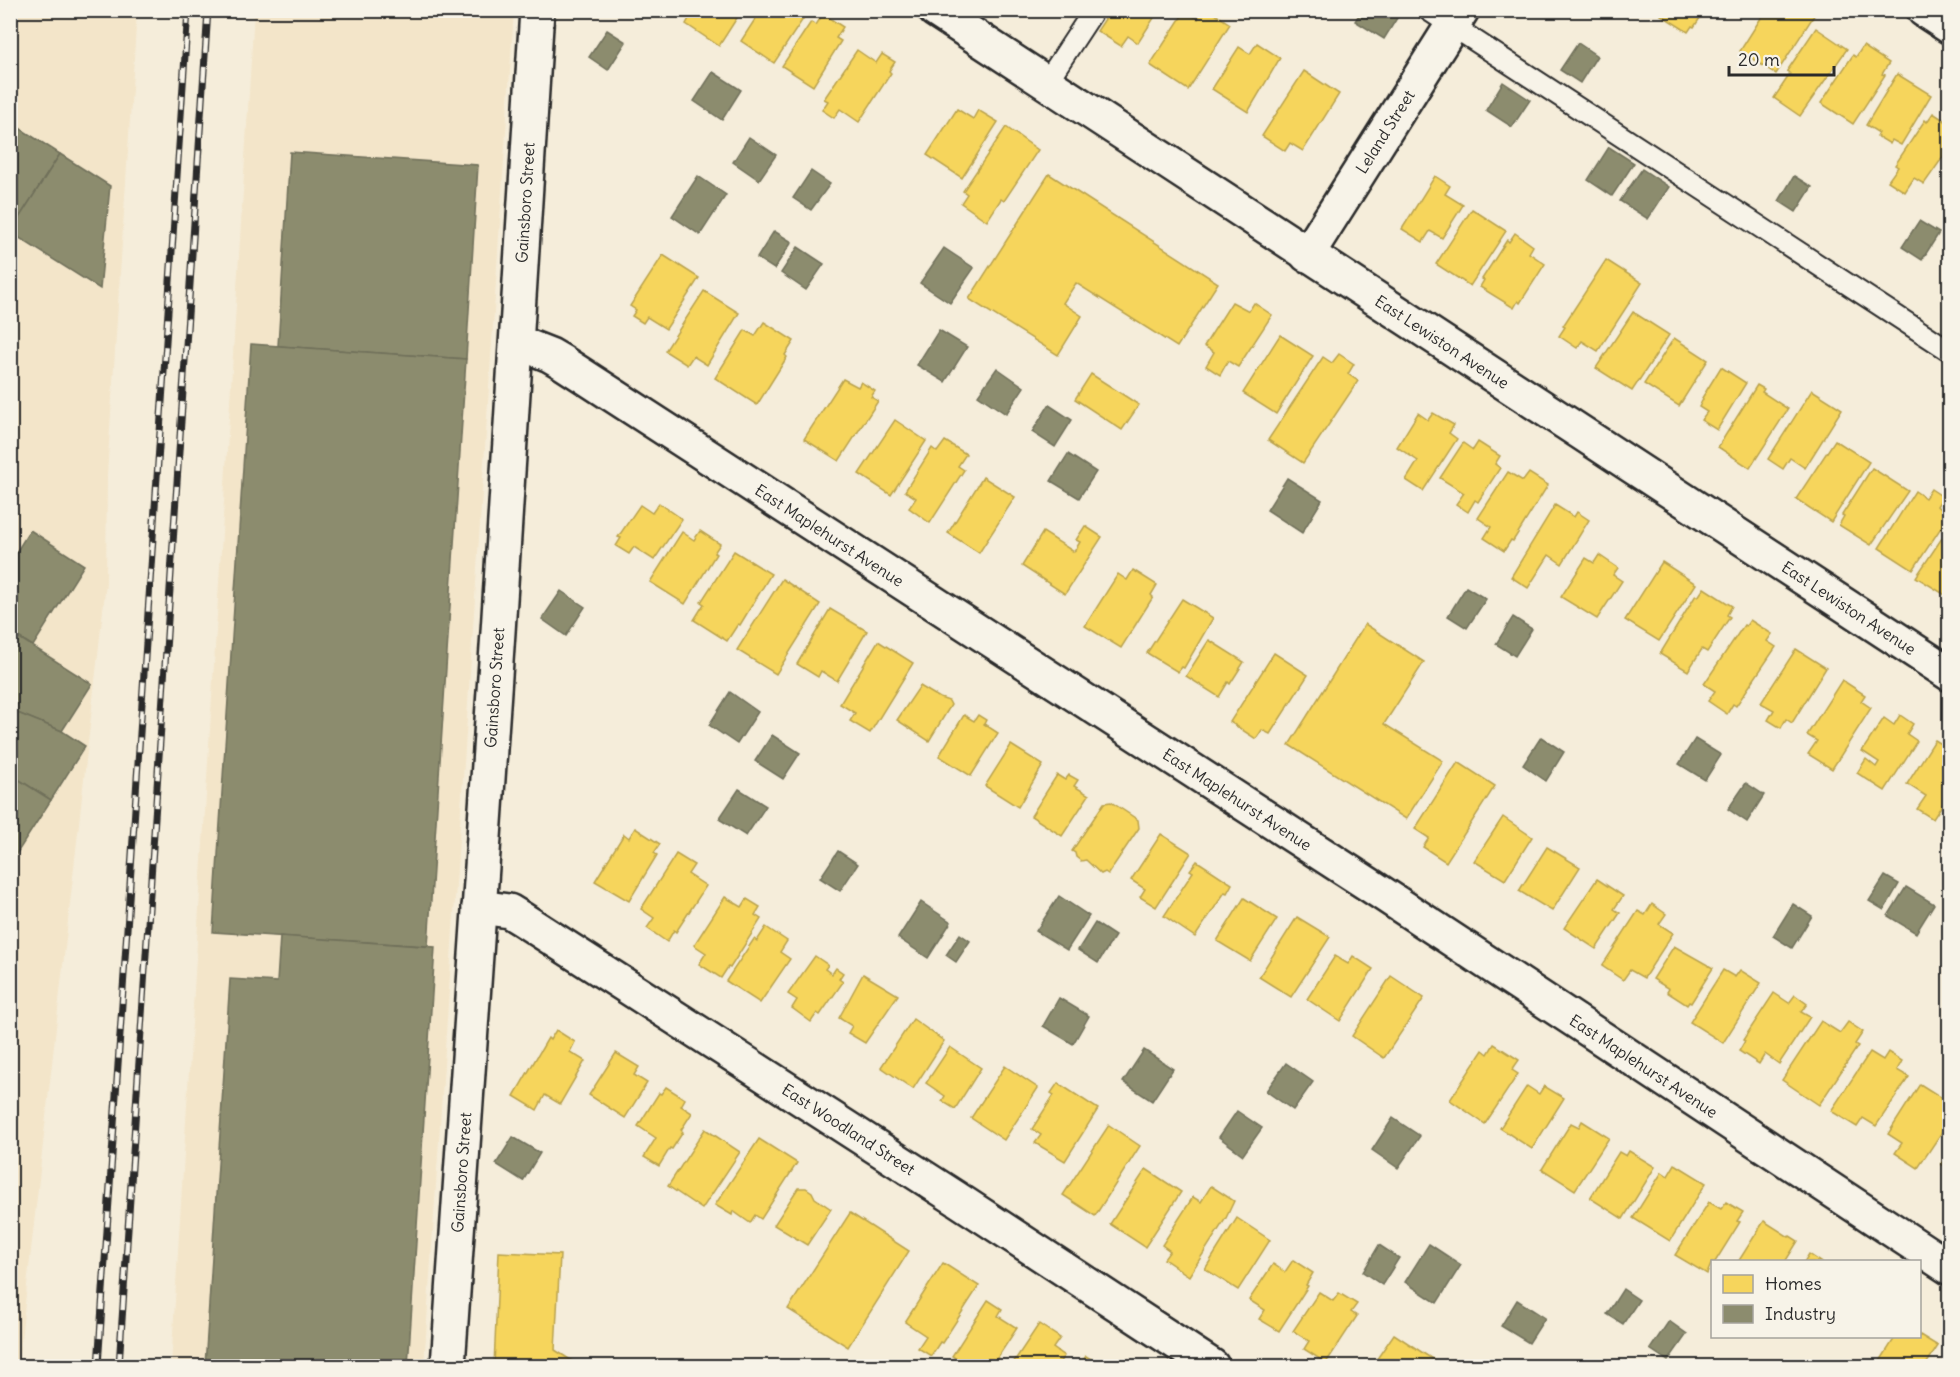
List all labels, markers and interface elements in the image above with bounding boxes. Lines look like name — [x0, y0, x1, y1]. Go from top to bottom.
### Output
scale bar — [1729, 39, 1834, 77]
text: 20 m — [1738, 48, 1780, 71]
street label: Leland Street — [1351, 86, 1419, 177]
street label: Gainsboro Street — [511, 141, 539, 263]
street label: East Lewiston Avenue — [1371, 291, 1513, 393]
street label: East Maplehurst Avenue — [751, 480, 908, 591]
street label: East Lewiston Avenue — [1778, 557, 1920, 659]
street label: Gainsboro Street — [480, 626, 508, 748]
street label: East Maplehurst Avenue — [1159, 744, 1316, 855]
street label: East Maplehurst Avenue — [1566, 1010, 1722, 1122]
street label: East Woodland Street — [778, 1079, 919, 1180]
street label: Gainsboro Street — [447, 1111, 475, 1233]
legend — [1711, 1260, 1921, 1338]
text: Homes — [1765, 1272, 1822, 1295]
text: Industry — [1765, 1302, 1836, 1325]

